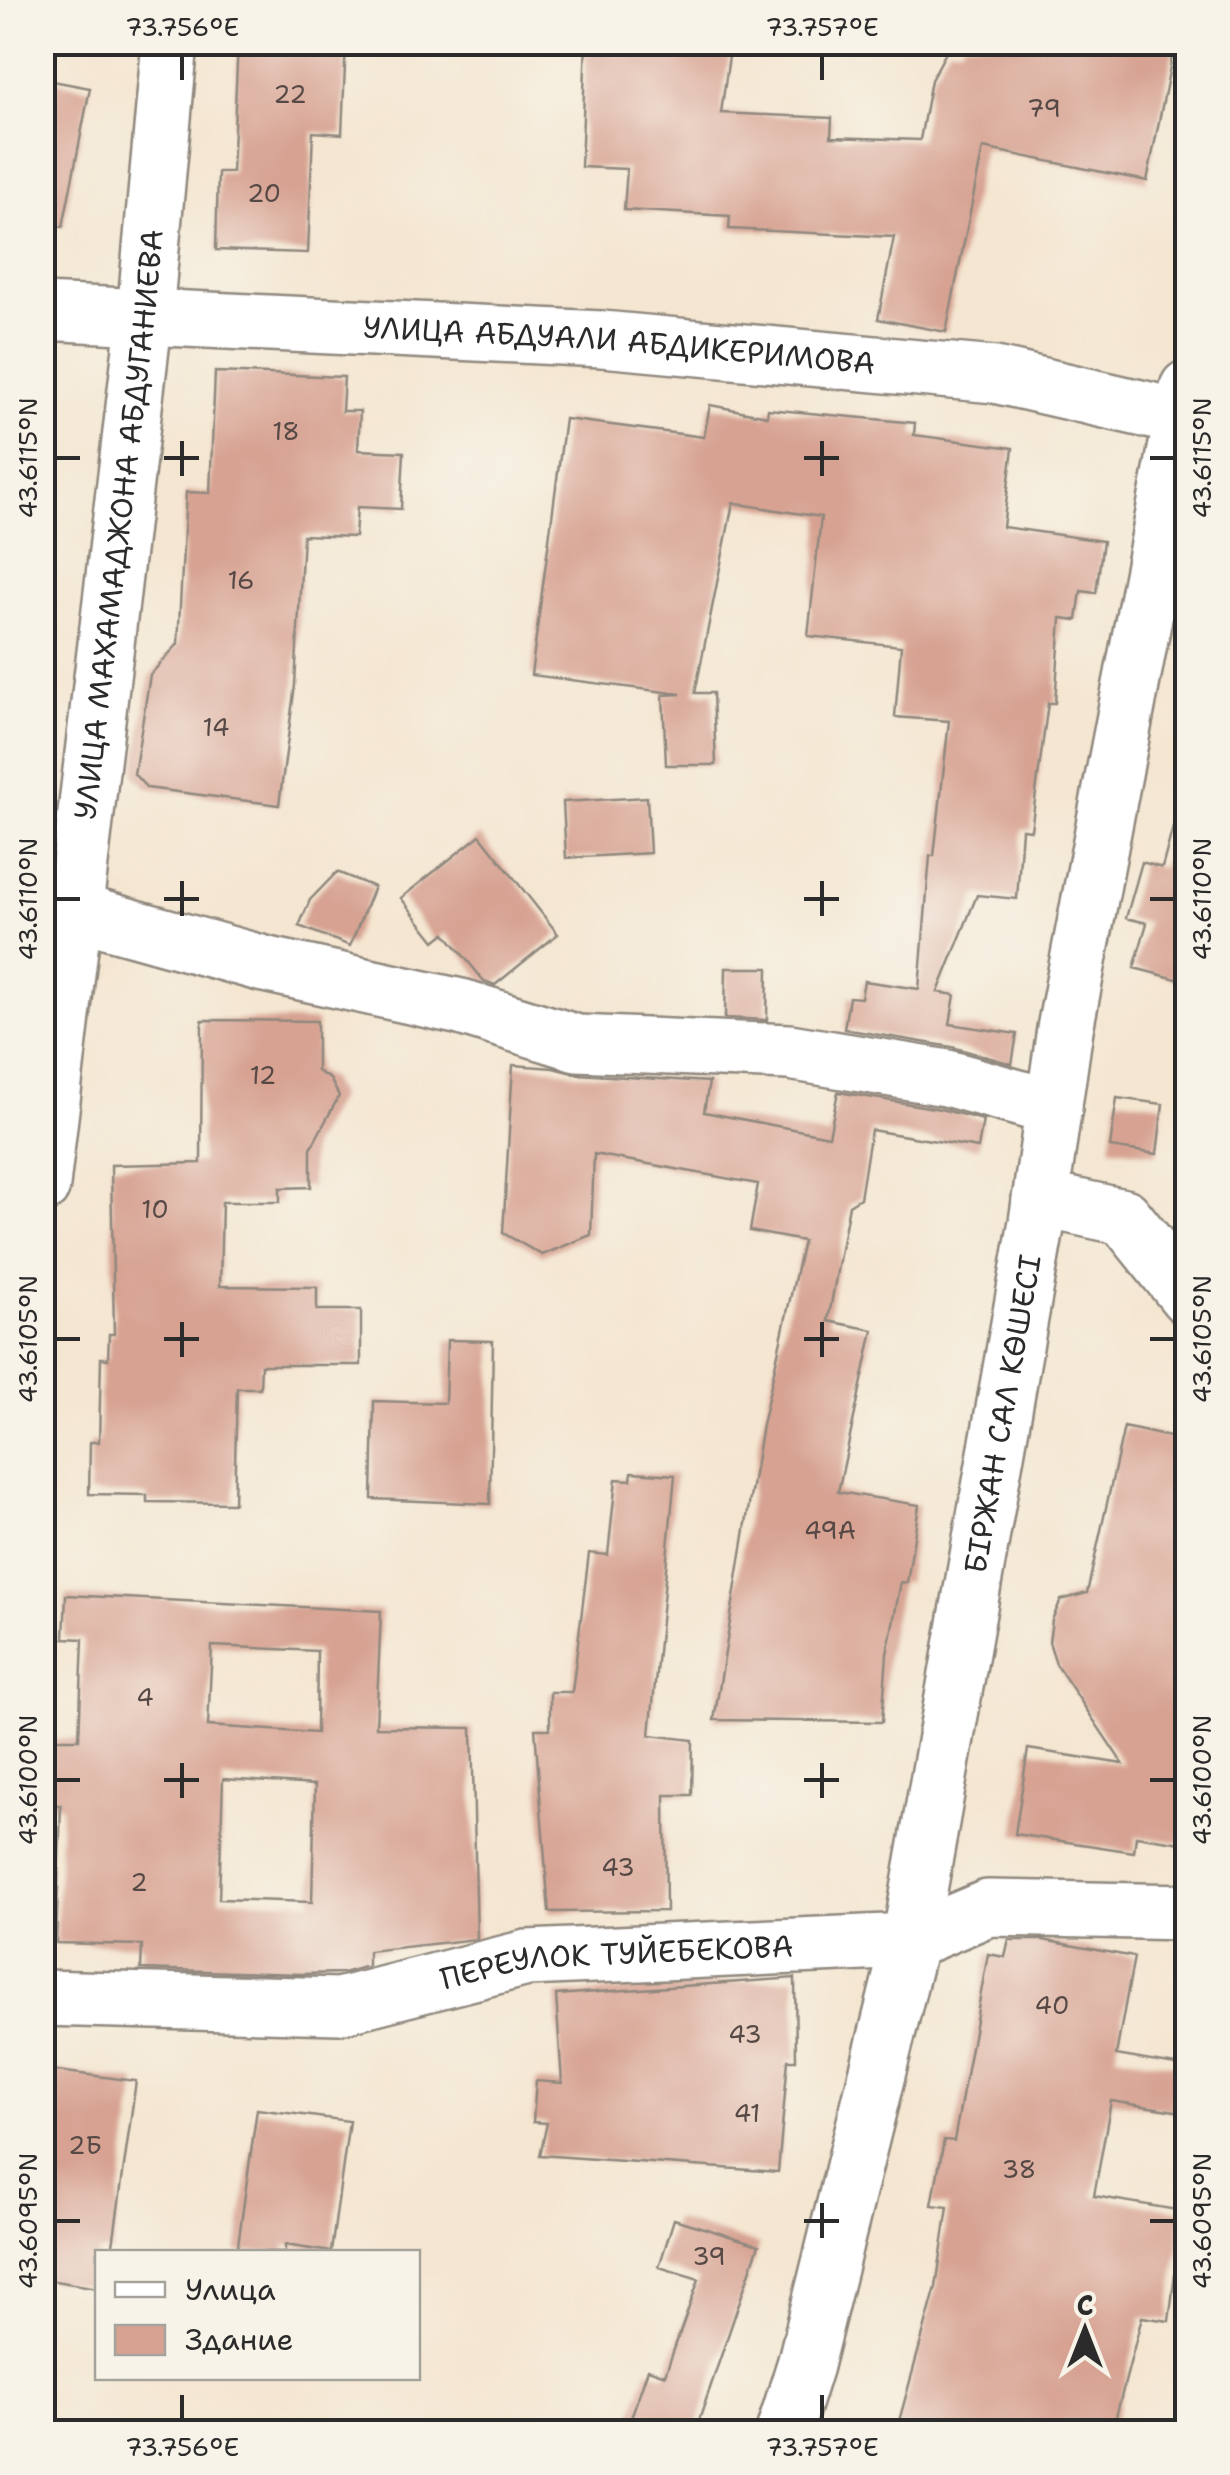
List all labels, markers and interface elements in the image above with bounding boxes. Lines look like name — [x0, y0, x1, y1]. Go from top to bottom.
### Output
text: 73.756°E — [125, 10, 239, 44]
text: 73.757°E — [765, 10, 879, 44]
house number: 22 — [273, 77, 307, 111]
house number: 79 — [1027, 91, 1061, 125]
house number: 20 — [247, 176, 281, 210]
street label: УЛИЦА МАХАМАДЖОНА АБДУГАНИЕВА — [64, 227, 173, 822]
street label: УЛИЦА АБДУАЛИ АБДИКЕРИМОВА — [362, 306, 877, 384]
text: 43.6115°N — [11, 398, 45, 518]
text: 43.6115°N — [1185, 398, 1219, 518]
house number: 18 — [272, 414, 300, 448]
house number: 16 — [227, 563, 255, 597]
house number: 14 — [203, 710, 229, 744]
text: 43.6110°N — [11, 838, 45, 960]
text: 43.6110°N — [1185, 838, 1219, 960]
house number: 12 — [250, 1058, 276, 1092]
house number: 10 — [141, 1192, 169, 1226]
street label: БІРЖАН САЛ КӨШЕСІ — [954, 1251, 1051, 1577]
text: 43.6105°N — [11, 1275, 45, 1403]
text: 43.6105°N — [1185, 1275, 1219, 1403]
house number: 49А — [804, 1513, 856, 1547]
house number: 4 — [136, 1680, 154, 1714]
text: 43.6100°N — [11, 1715, 45, 1845]
text: 43.6100°N — [1185, 1715, 1219, 1845]
house number: 43 — [601, 1850, 635, 1884]
house number: 2 — [130, 1865, 148, 1899]
street label: ПЕРЕУЛОК ТУЙЕБЕКОВА — [436, 1925, 794, 1999]
house number: 40 — [1035, 1988, 1069, 2022]
house number: 43 — [728, 2017, 762, 2051]
house number: 41 — [734, 2096, 760, 2130]
house number: 2Б — [68, 2128, 102, 2162]
house number: 38 — [1002, 2152, 1036, 2186]
text: 43.6095°N — [11, 2153, 45, 2289]
text: 43.6095°N — [1185, 2153, 1219, 2289]
house number: 39 — [692, 2239, 726, 2273]
legend — [95, 2250, 420, 2380]
text: Улица — [185, 2269, 276, 2310]
north arrow — [1035, 2280, 1135, 2380]
text: С — [1076, 2286, 1094, 2324]
text: Здание — [185, 2319, 294, 2360]
text: 73.756°E — [125, 2430, 239, 2464]
text: 73.757°E — [765, 2430, 879, 2464]

